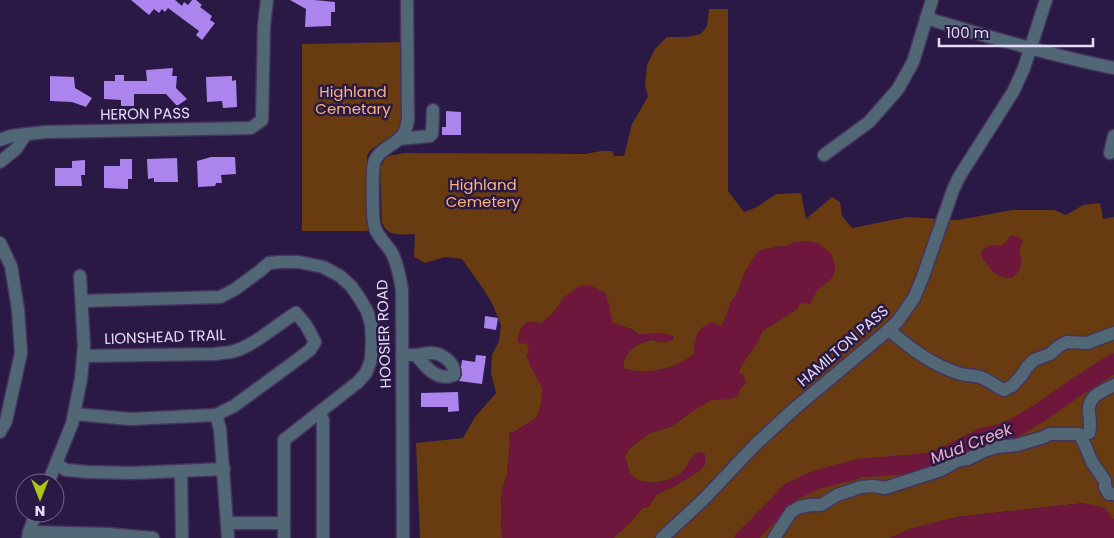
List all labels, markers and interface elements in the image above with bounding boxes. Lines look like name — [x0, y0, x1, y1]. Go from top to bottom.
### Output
scale bar — [939, 15, 1093, 47]
text: 100 m — [946, 22, 989, 43]
park label: Highland Cemetary — [315, 81, 391, 119]
street label: HERON PASS — [100, 102, 190, 125]
park label: Highland Cemetery — [446, 174, 521, 212]
street label: HOOSIER ROAD — [371, 279, 396, 389]
street label: HAMILTON PASS — [793, 300, 893, 391]
street label: LIONSHEAD TRAIL — [104, 324, 227, 349]
water label: Mud Creek — [927, 417, 1016, 470]
north arrow — [15, 473, 65, 523]
text: N — [35, 501, 45, 521]

